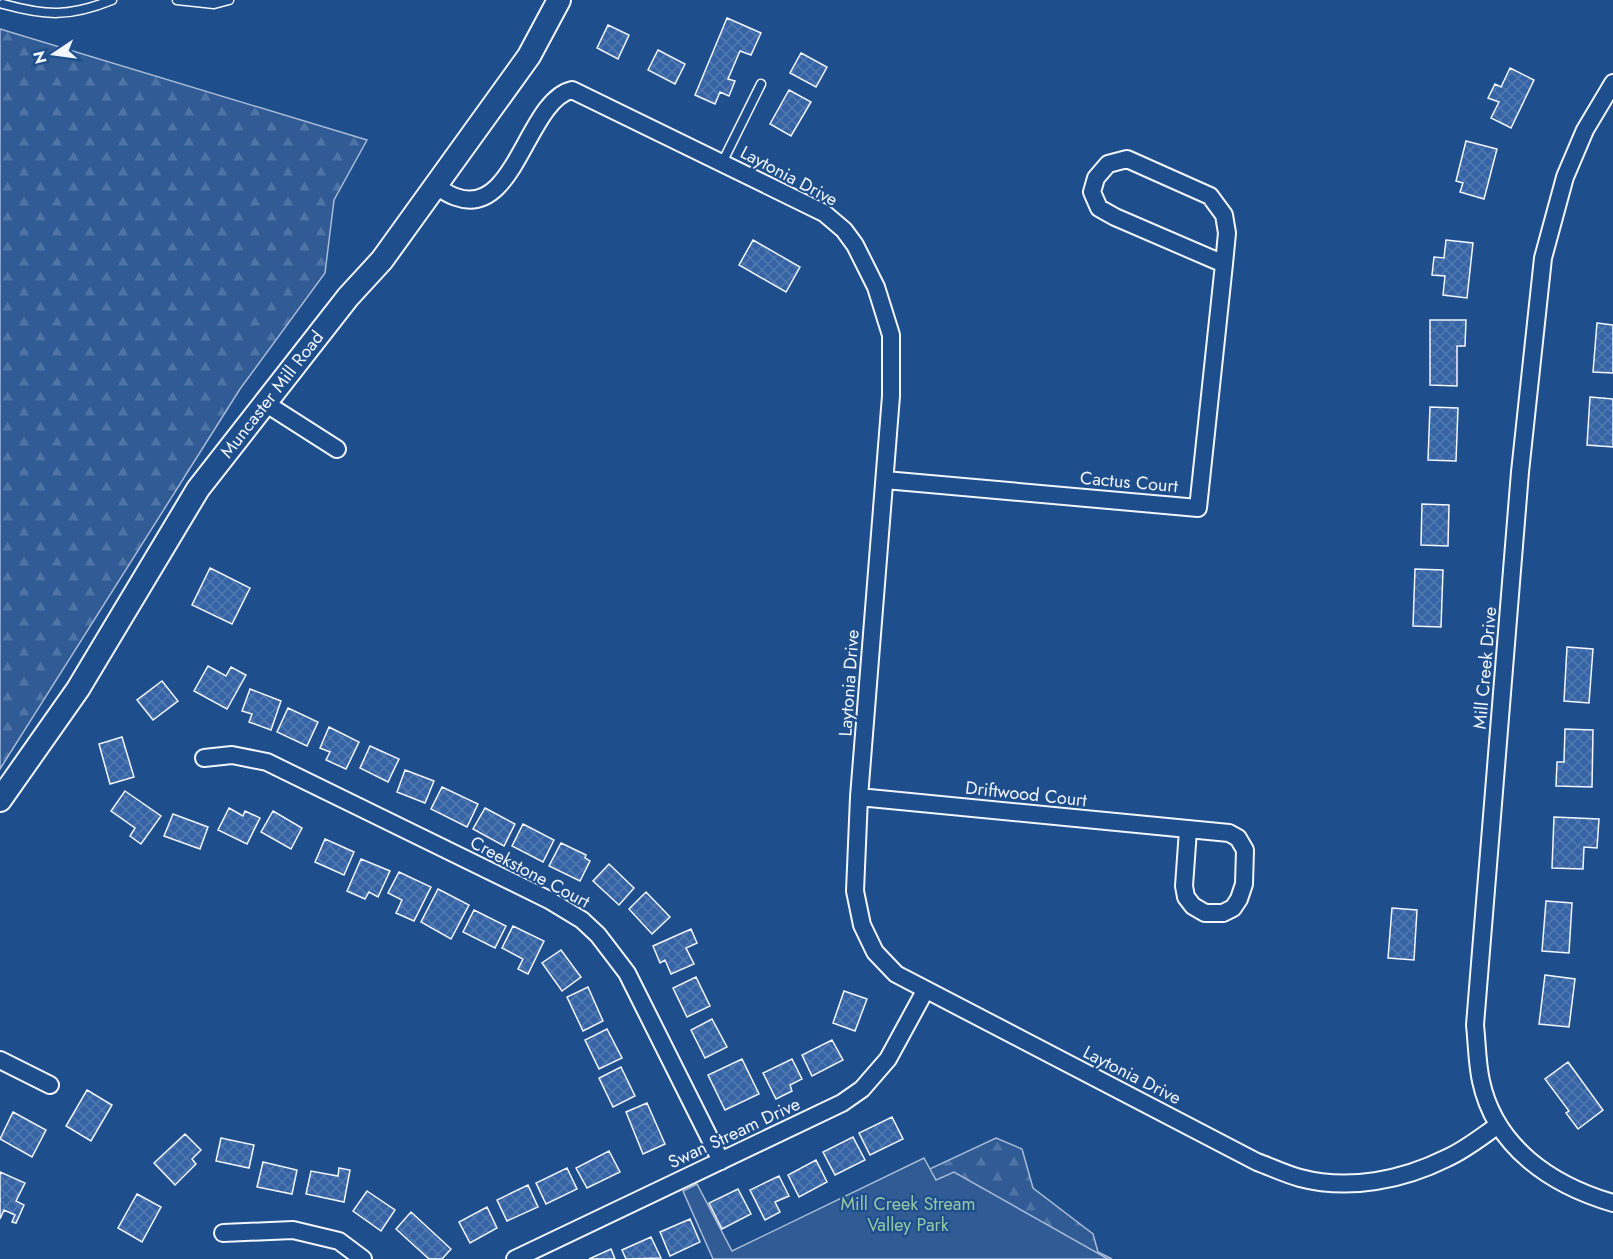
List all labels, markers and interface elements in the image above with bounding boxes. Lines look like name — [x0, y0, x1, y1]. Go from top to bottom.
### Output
north arrow — [24, 24, 84, 84]
text: N — [27, 48, 53, 66]
street label: Laytonia Drive — [736, 139, 842, 213]
street label: Muncaster Mill Road — [214, 325, 330, 463]
street label: Cactus Court — [1079, 465, 1180, 499]
street label: Mill Creek Drive — [1467, 606, 1503, 730]
street label: Laytonia Drive — [832, 629, 866, 737]
street label: Driftwood Court — [964, 775, 1089, 813]
street label: Creekstone Court — [465, 829, 595, 915]
street label: Laytonia Drive — [1078, 1039, 1186, 1111]
street label: Swan Stream Drive — [664, 1091, 804, 1175]
park label: Mill Creek Stream Valley Park — [840, 1191, 976, 1238]

